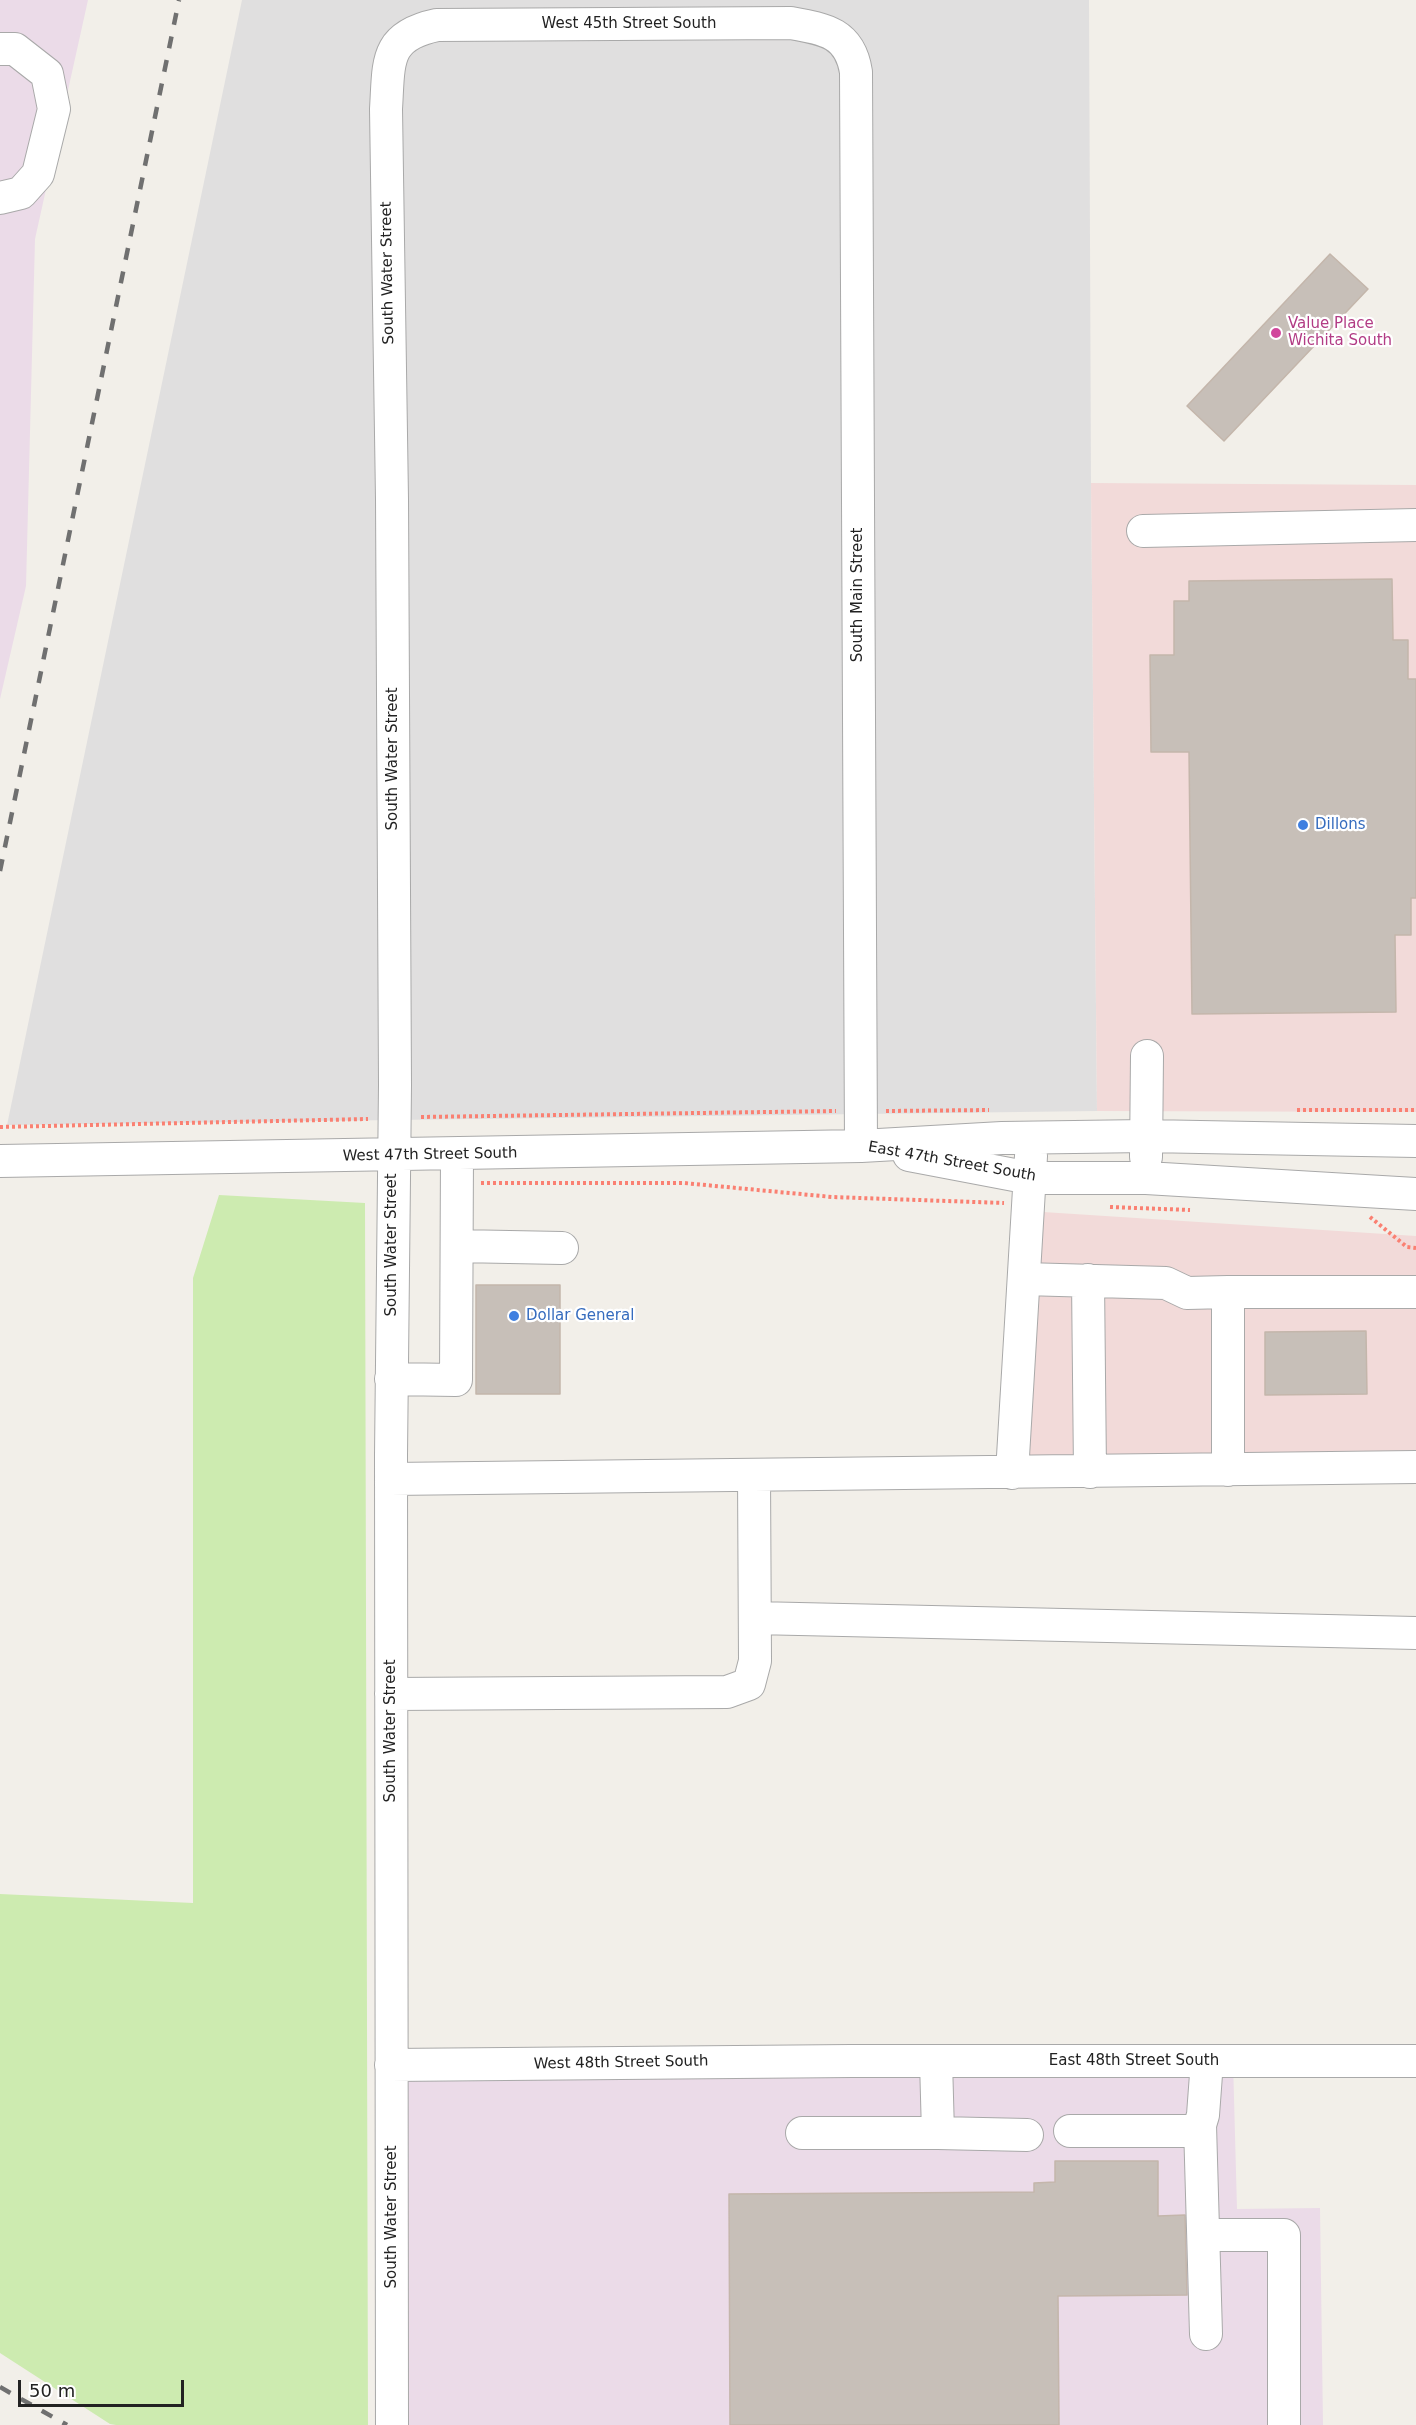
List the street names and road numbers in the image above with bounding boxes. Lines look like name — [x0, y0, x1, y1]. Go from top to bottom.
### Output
street label: West 45th Street South — [542, 15, 716, 33]
street label: South Water Street — [378, 201, 398, 345]
street label: South Main Street — [849, 528, 867, 662]
street label: South Water Street — [384, 687, 402, 831]
street label: East 47th Street South — [867, 1138, 1037, 1186]
street label: West 47th Street South — [342, 1144, 518, 1166]
street label: South Water Street — [383, 1173, 401, 1317]
street label: South Water Street — [382, 1659, 400, 1803]
street label: West 48th Street South — [533, 2052, 709, 2074]
street label: East 48th Street South — [1049, 2052, 1219, 2070]
street label: South Water Street — [383, 2145, 401, 2289]

